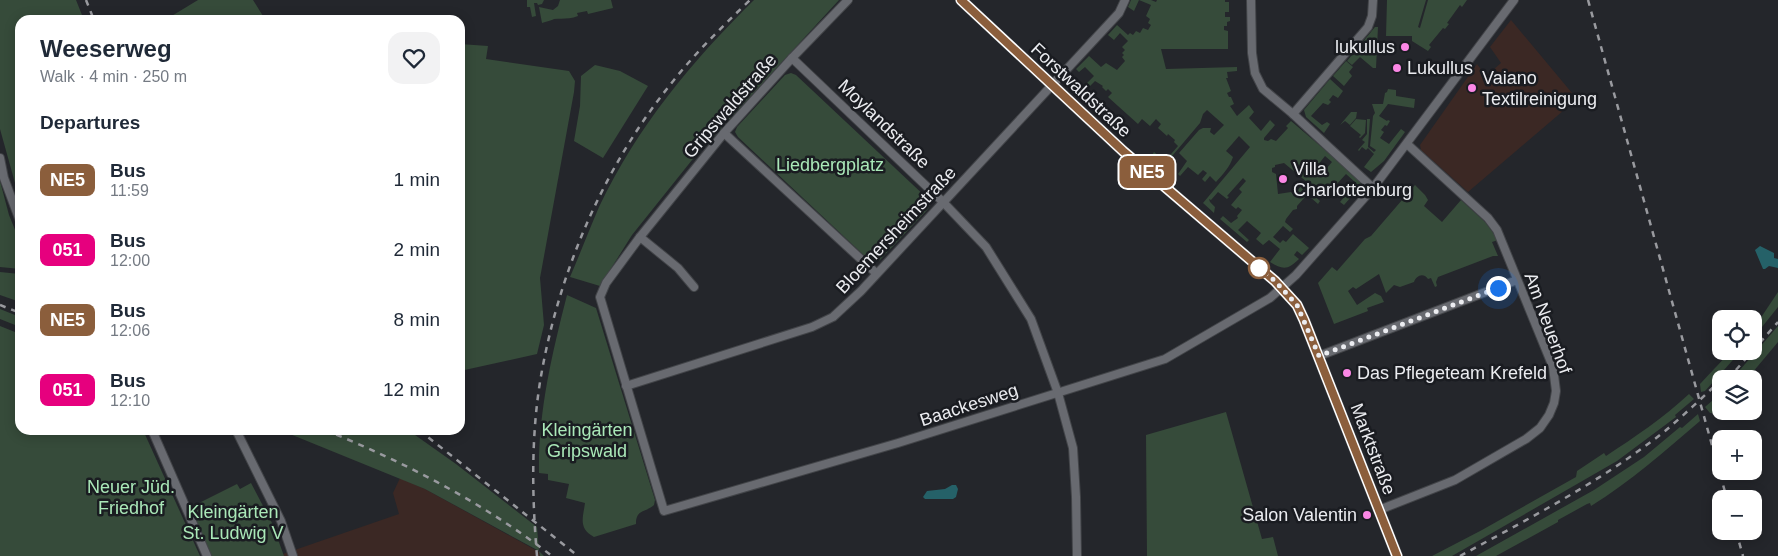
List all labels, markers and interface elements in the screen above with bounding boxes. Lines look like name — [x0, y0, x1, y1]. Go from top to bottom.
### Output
button: heart — [388, 32, 440, 84]
text: Weeserweg — [40, 35, 172, 62]
place label: lukullus — [1335, 37, 1395, 57]
street label: Forstwaldstraße — [1027, 39, 1135, 141]
marker: lukullus — [1399, 41, 1411, 53]
street label: Gripswaldstraße — [679, 50, 781, 162]
place label: Lukullus — [1407, 58, 1473, 78]
marker: Lukullus — [1391, 62, 1403, 74]
text: Walk · 4 min · 250 m — [40, 68, 187, 85]
place label: Vaiano Textilreinigung — [1482, 68, 1597, 109]
street label: Moylandstraße — [834, 75, 934, 173]
marker: Vaiano Textilreinigung — [1466, 82, 1478, 94]
text: Departures — [40, 112, 140, 133]
park label: Liedbergplatz — [776, 155, 884, 175]
line badge: NE5 — [1118, 156, 1176, 188]
place label: Villa Charlottenburg — [1293, 159, 1412, 200]
text: Bus — [110, 160, 146, 181]
street label: Bloemersheimstraße — [832, 162, 960, 298]
text: NE5 — [1129, 162, 1165, 182]
text: 1 min — [394, 169, 440, 190]
text: NE5 — [50, 170, 85, 190]
marker: Villa Charlottenburg — [1277, 173, 1289, 185]
text: 11:59 — [110, 182, 149, 199]
text: Bus — [110, 230, 146, 251]
text: 2 min — [394, 239, 440, 260]
text: 051 — [52, 240, 83, 260]
text: 12:00 — [110, 252, 150, 269]
unlabelled marker — [1248, 257, 1270, 279]
street label: Am Neuerhof — [1520, 270, 1576, 377]
your location — [1486, 276, 1511, 301]
text: Bus — [110, 300, 146, 321]
text: 8 min — [394, 309, 440, 330]
text: NE5 — [50, 310, 85, 330]
map controls — [1712, 310, 1762, 540]
button: locate — [1712, 310, 1762, 360]
text: 12:06 — [110, 322, 150, 339]
place label: Das Pflegeteam Krefeld — [1357, 363, 1547, 383]
marker: Das Pflegeteam Krefeld — [1341, 367, 1353, 379]
text: Bus — [110, 370, 146, 391]
button: layers — [1712, 370, 1762, 420]
text: 12 min — [383, 379, 440, 400]
text: 051 — [52, 380, 83, 400]
street label: Baackesweg — [917, 380, 1021, 430]
text: 12:10 — [110, 392, 150, 409]
street label: Marktstraße — [1346, 401, 1400, 497]
park label: Kleingärten Gripswald — [541, 420, 633, 461]
button: + — [1712, 430, 1762, 480]
park label: Neuer Jüd. Friedhof — [87, 477, 175, 518]
button: − — [1712, 490, 1762, 540]
park label: Kleingärten St. Ludwig V — [182, 502, 284, 543]
place label: Salon Valentin — [1242, 505, 1357, 525]
marker: Salon Valentin — [1361, 509, 1373, 521]

